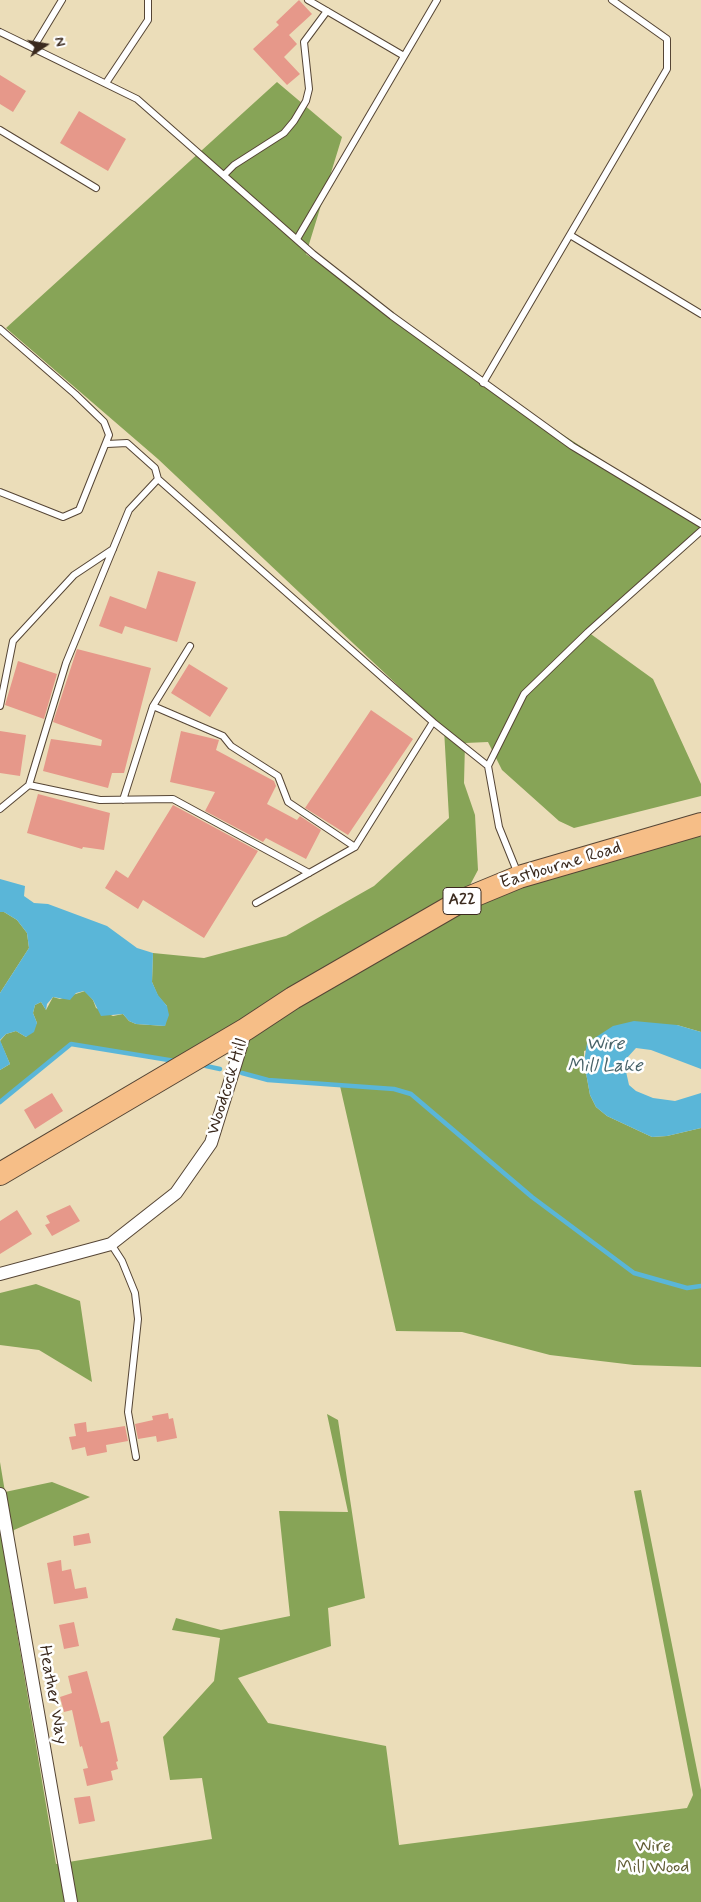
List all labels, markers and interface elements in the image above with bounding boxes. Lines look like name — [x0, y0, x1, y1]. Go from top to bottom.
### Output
north arrow — [20, 20, 70, 70]
text: N — [50, 35, 69, 48]
street label: Eastbourne Road — [498, 837, 624, 895]
road number: A22 — [443, 888, 481, 914]
water label: Wire Mill Lake — [567, 1034, 643, 1078]
street label: Woodcock Hill — [203, 1036, 253, 1138]
street label: Heather Way — [33, 1644, 71, 1746]
park label: Wire Mill Wood — [617, 1836, 689, 1878]

